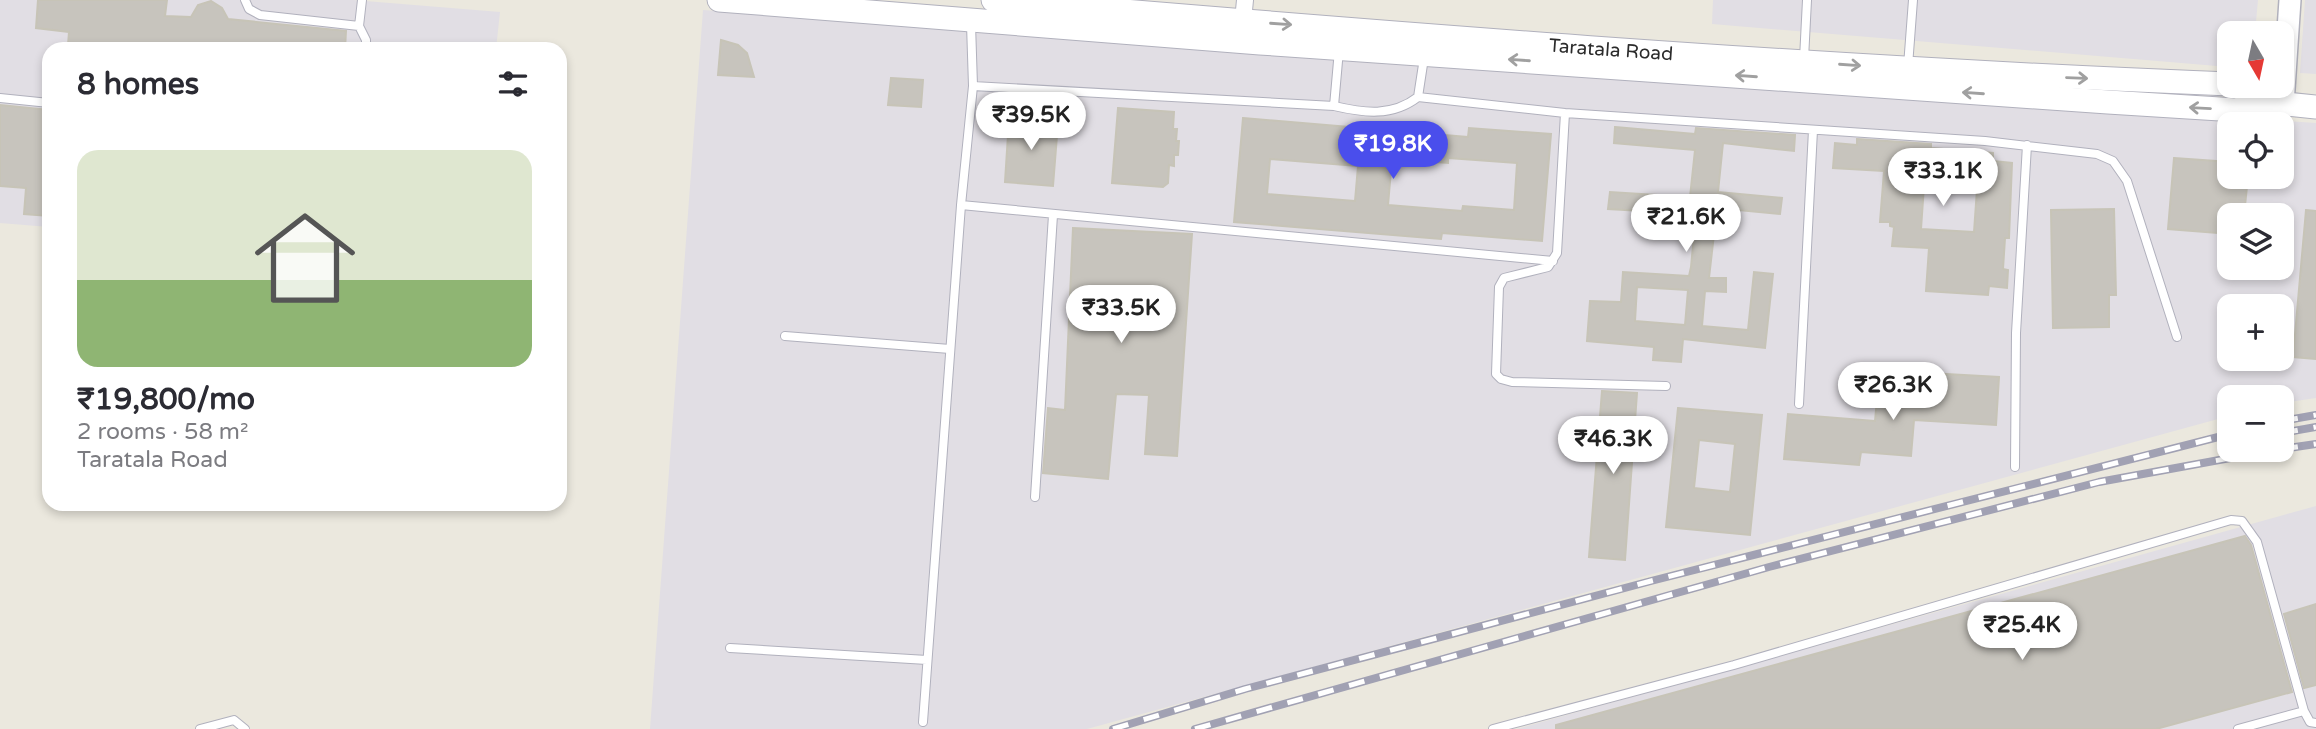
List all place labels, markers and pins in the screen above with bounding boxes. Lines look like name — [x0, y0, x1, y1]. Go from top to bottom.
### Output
pin: ₹39.5K — [974, 92, 1088, 152]
pin: ₹19.8K — [1336, 122, 1450, 181]
pin: ₹33.1K — [1886, 148, 2000, 208]
pin: ₹21.6K — [1629, 194, 1743, 254]
pin: ₹33.5K — [1064, 286, 1178, 345]
pin: ₹26.3K — [1836, 362, 1950, 422]
pin: ₹46.3K — [1556, 416, 1670, 476]
pin: ₹25.4K — [1965, 602, 2079, 662]

